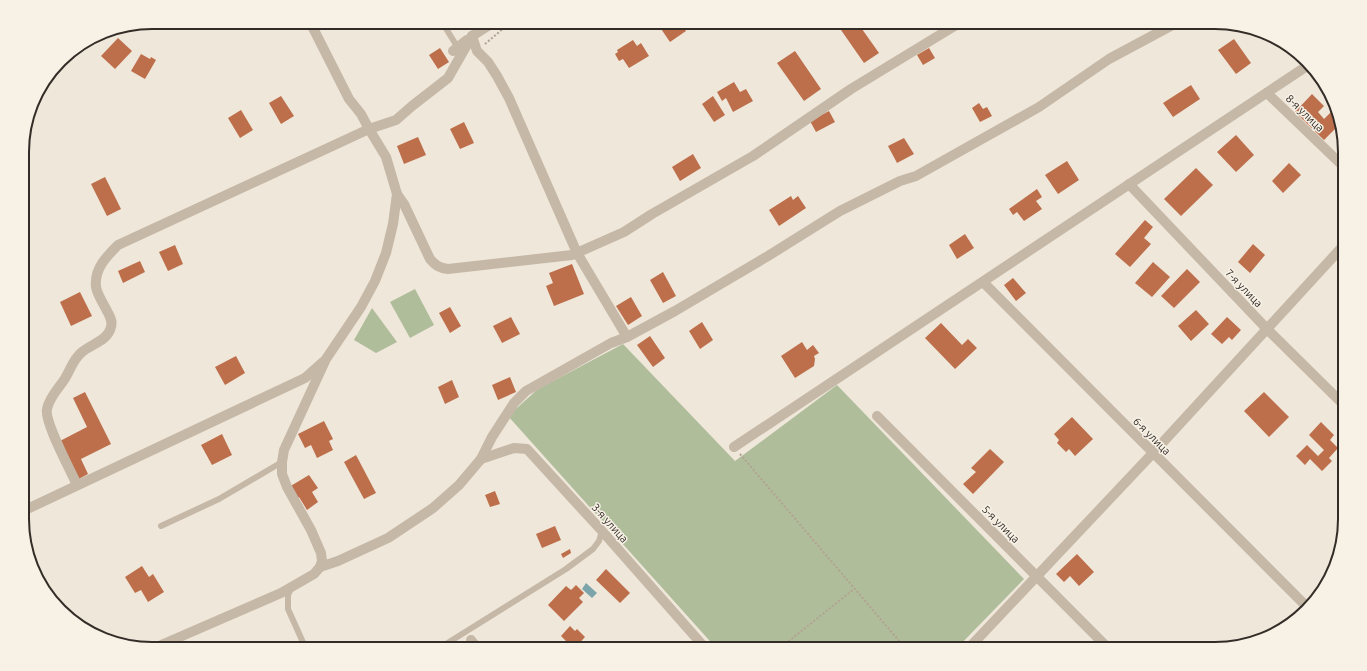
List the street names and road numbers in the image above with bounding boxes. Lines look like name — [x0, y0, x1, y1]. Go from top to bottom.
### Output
street label: 8-я улица — [1284, 92, 1326, 134]
street label: 7-я улица — [1223, 267, 1265, 309]
street label: 6-я улица — [1131, 415, 1173, 457]
street label: 3-я улица — [589, 501, 631, 545]
street label: 5-я улица — [980, 503, 1022, 545]

